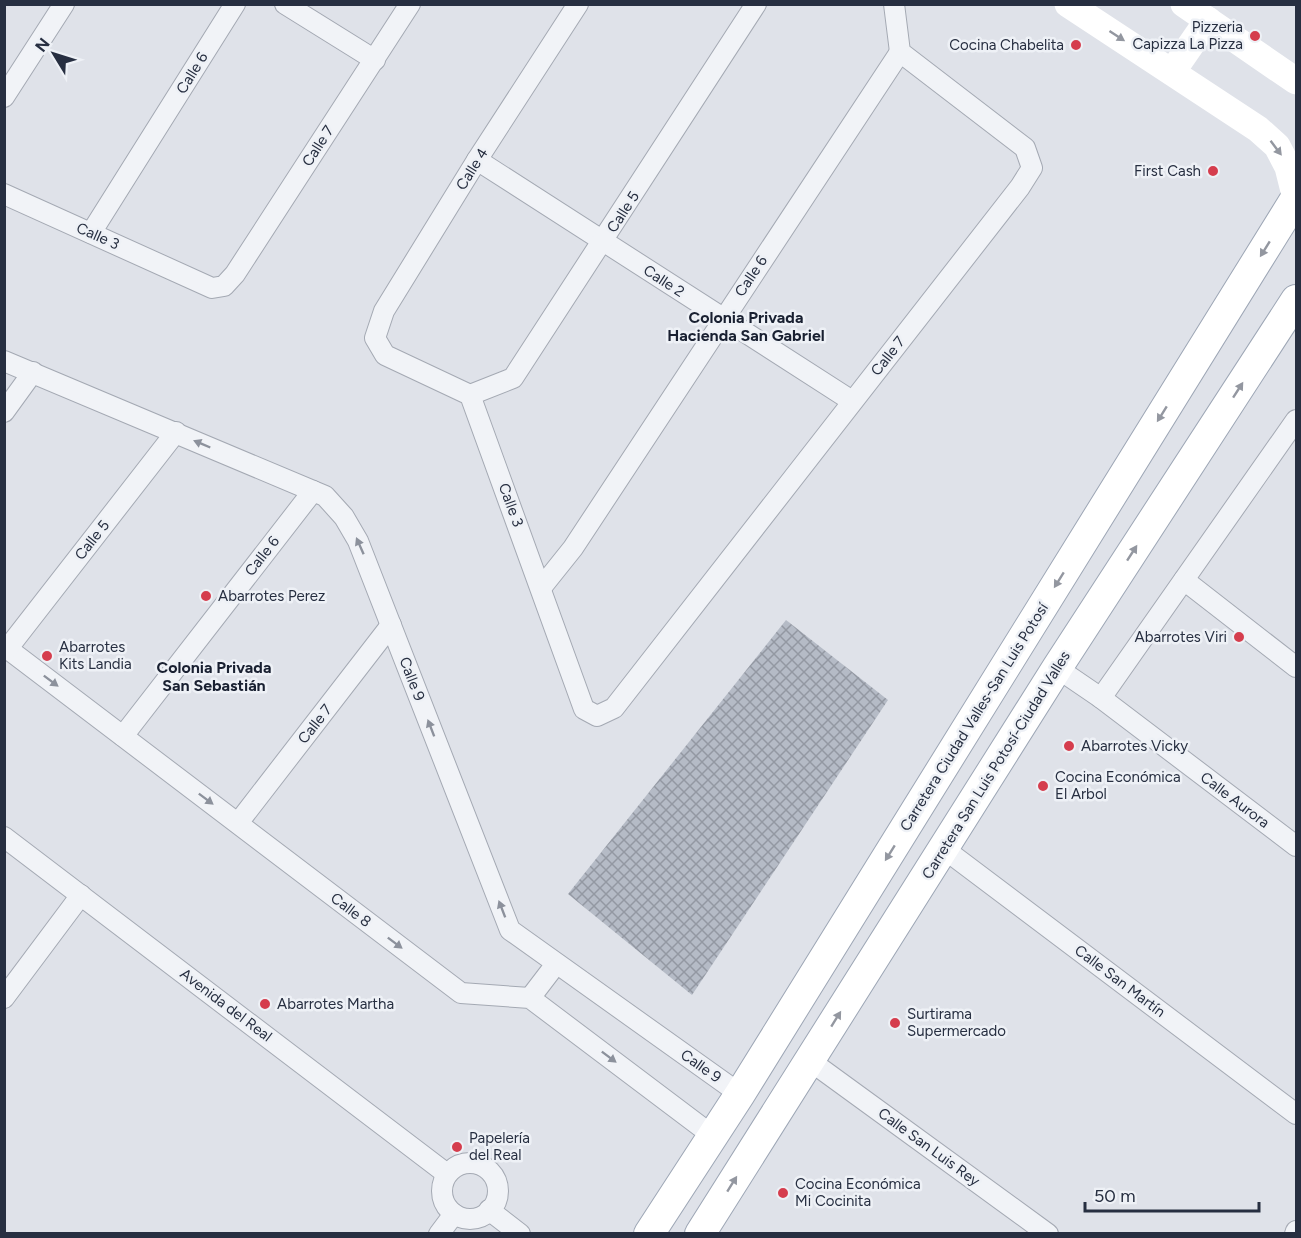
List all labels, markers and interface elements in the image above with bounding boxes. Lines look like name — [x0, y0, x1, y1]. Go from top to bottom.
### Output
place label: Pizzeria Capizza La Pizza — [1132, 18, 1243, 53]
north arrow — [24, 24, 84, 84]
marker: Pizzeria Capizza La Pizza — [1248, 29, 1262, 43]
one-way arrow — [1109, 31, 1125, 42]
text: N — [31, 34, 54, 56]
place label: Cocina Chabelita — [949, 36, 1064, 54]
marker: Cocina Chabelita — [1069, 38, 1083, 52]
street label: Calle 6 — [172, 49, 212, 97]
street label: Calle 7 — [298, 122, 338, 170]
one-way arrow — [1270, 140, 1282, 156]
street label: Calle 4 — [452, 145, 492, 193]
place label: First Cash — [1134, 162, 1201, 180]
marker: First Cash — [1206, 164, 1220, 178]
street label: Calle 5 — [603, 188, 643, 236]
street label: Calle 3 — [74, 219, 122, 253]
one-way arrow — [1260, 241, 1271, 257]
street label: Calle 6 — [731, 252, 771, 300]
street label: Calle 2 — [640, 261, 688, 301]
district label: Colonia Privada Hacienda San Gabriel — [667, 308, 825, 345]
street label: Calle 7 — [867, 333, 909, 379]
one-way arrow — [1232, 382, 1244, 398]
one-way arrow — [1157, 406, 1168, 422]
one-way arrow — [193, 439, 211, 449]
street label: Calle 3 — [495, 481, 527, 529]
street label: Calle 5 — [71, 516, 113, 564]
street label: Calle 6 — [241, 532, 283, 579]
one-way arrow — [355, 537, 365, 555]
one-way arrow — [1126, 545, 1137, 561]
one-way arrow — [1054, 572, 1065, 588]
place label: Abarrotes Perez — [218, 587, 325, 605]
marker: Abarrotes Perez — [199, 589, 213, 603]
street label: Carretera Ciudad Valles-San Luis Potosí — [896, 598, 1053, 834]
place label: Abarrotes Viri — [1135, 628, 1227, 646]
marker: Abarrotes Viri — [1232, 630, 1246, 644]
place label: Abarrotes Kits Landia — [59, 638, 132, 673]
street label: Carretera San Luis Potosí-Ciudad Valles — [918, 648, 1074, 882]
marker: Abarrotes Kits Landia — [40, 649, 54, 663]
street label: Calle 9 — [395, 655, 429, 703]
district label: Colonia Privada San Sebastián — [157, 658, 271, 695]
one-way arrow — [43, 675, 59, 687]
street label: Calle 7 — [294, 701, 336, 747]
one-way arrow — [426, 718, 436, 736]
place label: Abarrotes Vicky — [1081, 737, 1188, 755]
marker: Abarrotes Vicky — [1062, 739, 1076, 753]
place label: Cocina Económica El Arbol — [1055, 768, 1181, 803]
street label: Calle Aurora — [1197, 768, 1273, 832]
marker: Cocina Económica El Arbol — [1036, 779, 1050, 793]
one-way arrow — [198, 793, 214, 805]
one-way arrow — [885, 845, 896, 861]
street label: Calle 8 — [327, 889, 375, 931]
one-way arrow — [497, 900, 506, 918]
one-way arrow — [387, 936, 402, 948]
street label: Calle San Martín — [1071, 941, 1169, 1021]
street label: Avenida del Real — [177, 965, 275, 1045]
place label: Abarrotes Martha — [277, 995, 394, 1013]
marker: Abarrotes Martha — [258, 997, 272, 1011]
place label: Surtirama Supermercado — [907, 1005, 1006, 1040]
one-way arrow — [830, 1011, 841, 1027]
marker: Surtirama Supermercado — [888, 1016, 902, 1030]
street label: Calle 9 — [677, 1046, 725, 1086]
one-way arrow — [601, 1051, 616, 1063]
street label: Calle San Luis Rey — [875, 1104, 984, 1190]
place label: Papelería del Real — [469, 1129, 530, 1164]
marker: Papelería del Real — [450, 1140, 464, 1154]
place label: Cocina Económica Mi Cocinita — [795, 1175, 921, 1210]
scale bar — [1085, 1175, 1259, 1213]
one-way arrow — [726, 1176, 737, 1192]
text: 50 m — [1094, 1185, 1136, 1207]
marker: Cocina Económica Mi Cocinita — [776, 1186, 790, 1200]

